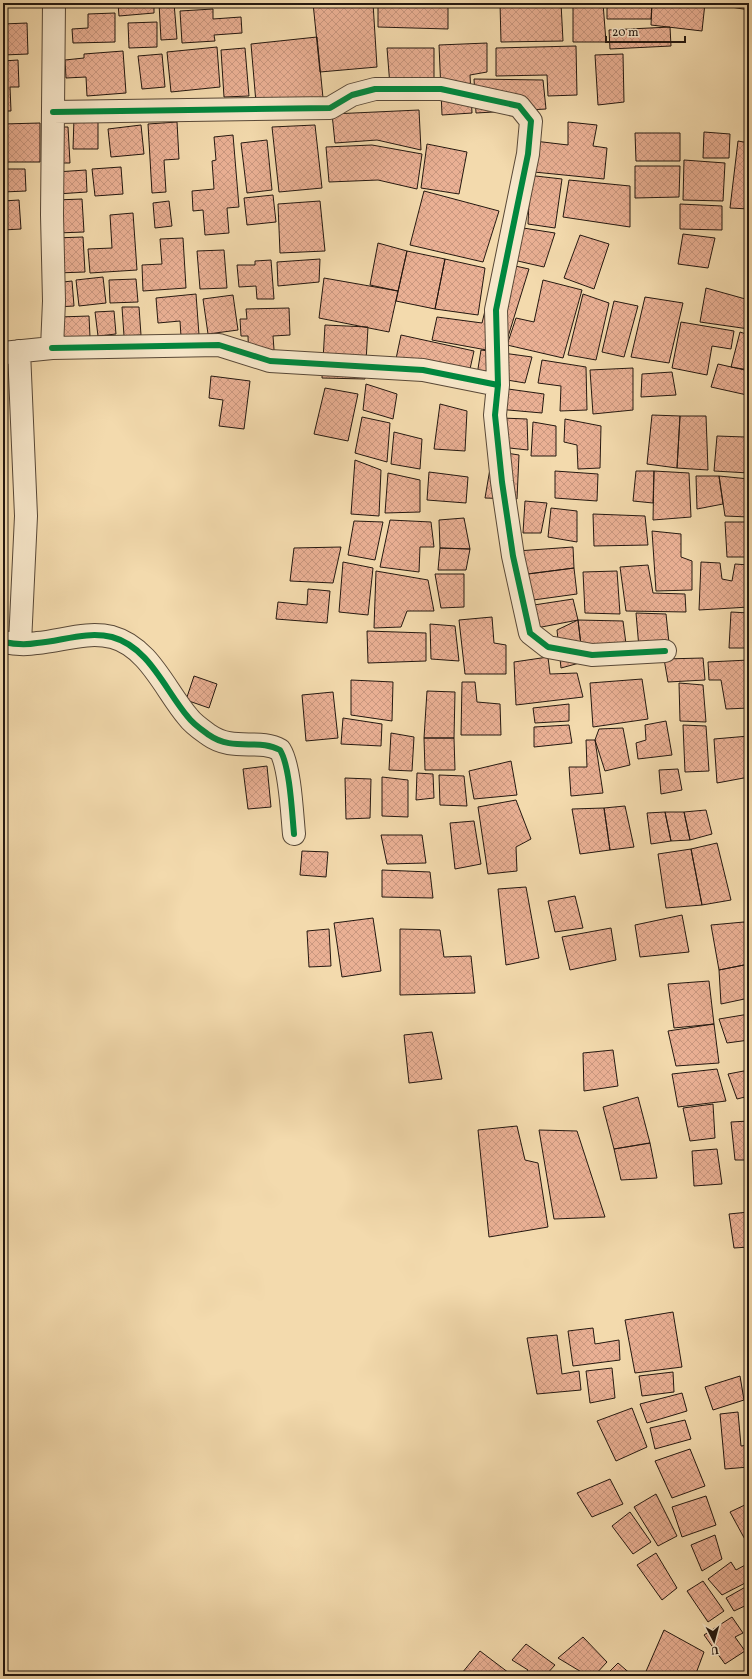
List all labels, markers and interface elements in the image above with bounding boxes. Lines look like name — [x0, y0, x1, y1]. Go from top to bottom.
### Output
scale bar — [606, 18, 685, 44]
text: 20 m — [612, 25, 639, 41]
north arrow — [694, 1621, 734, 1661]
text: U — [710, 1642, 719, 1657]

